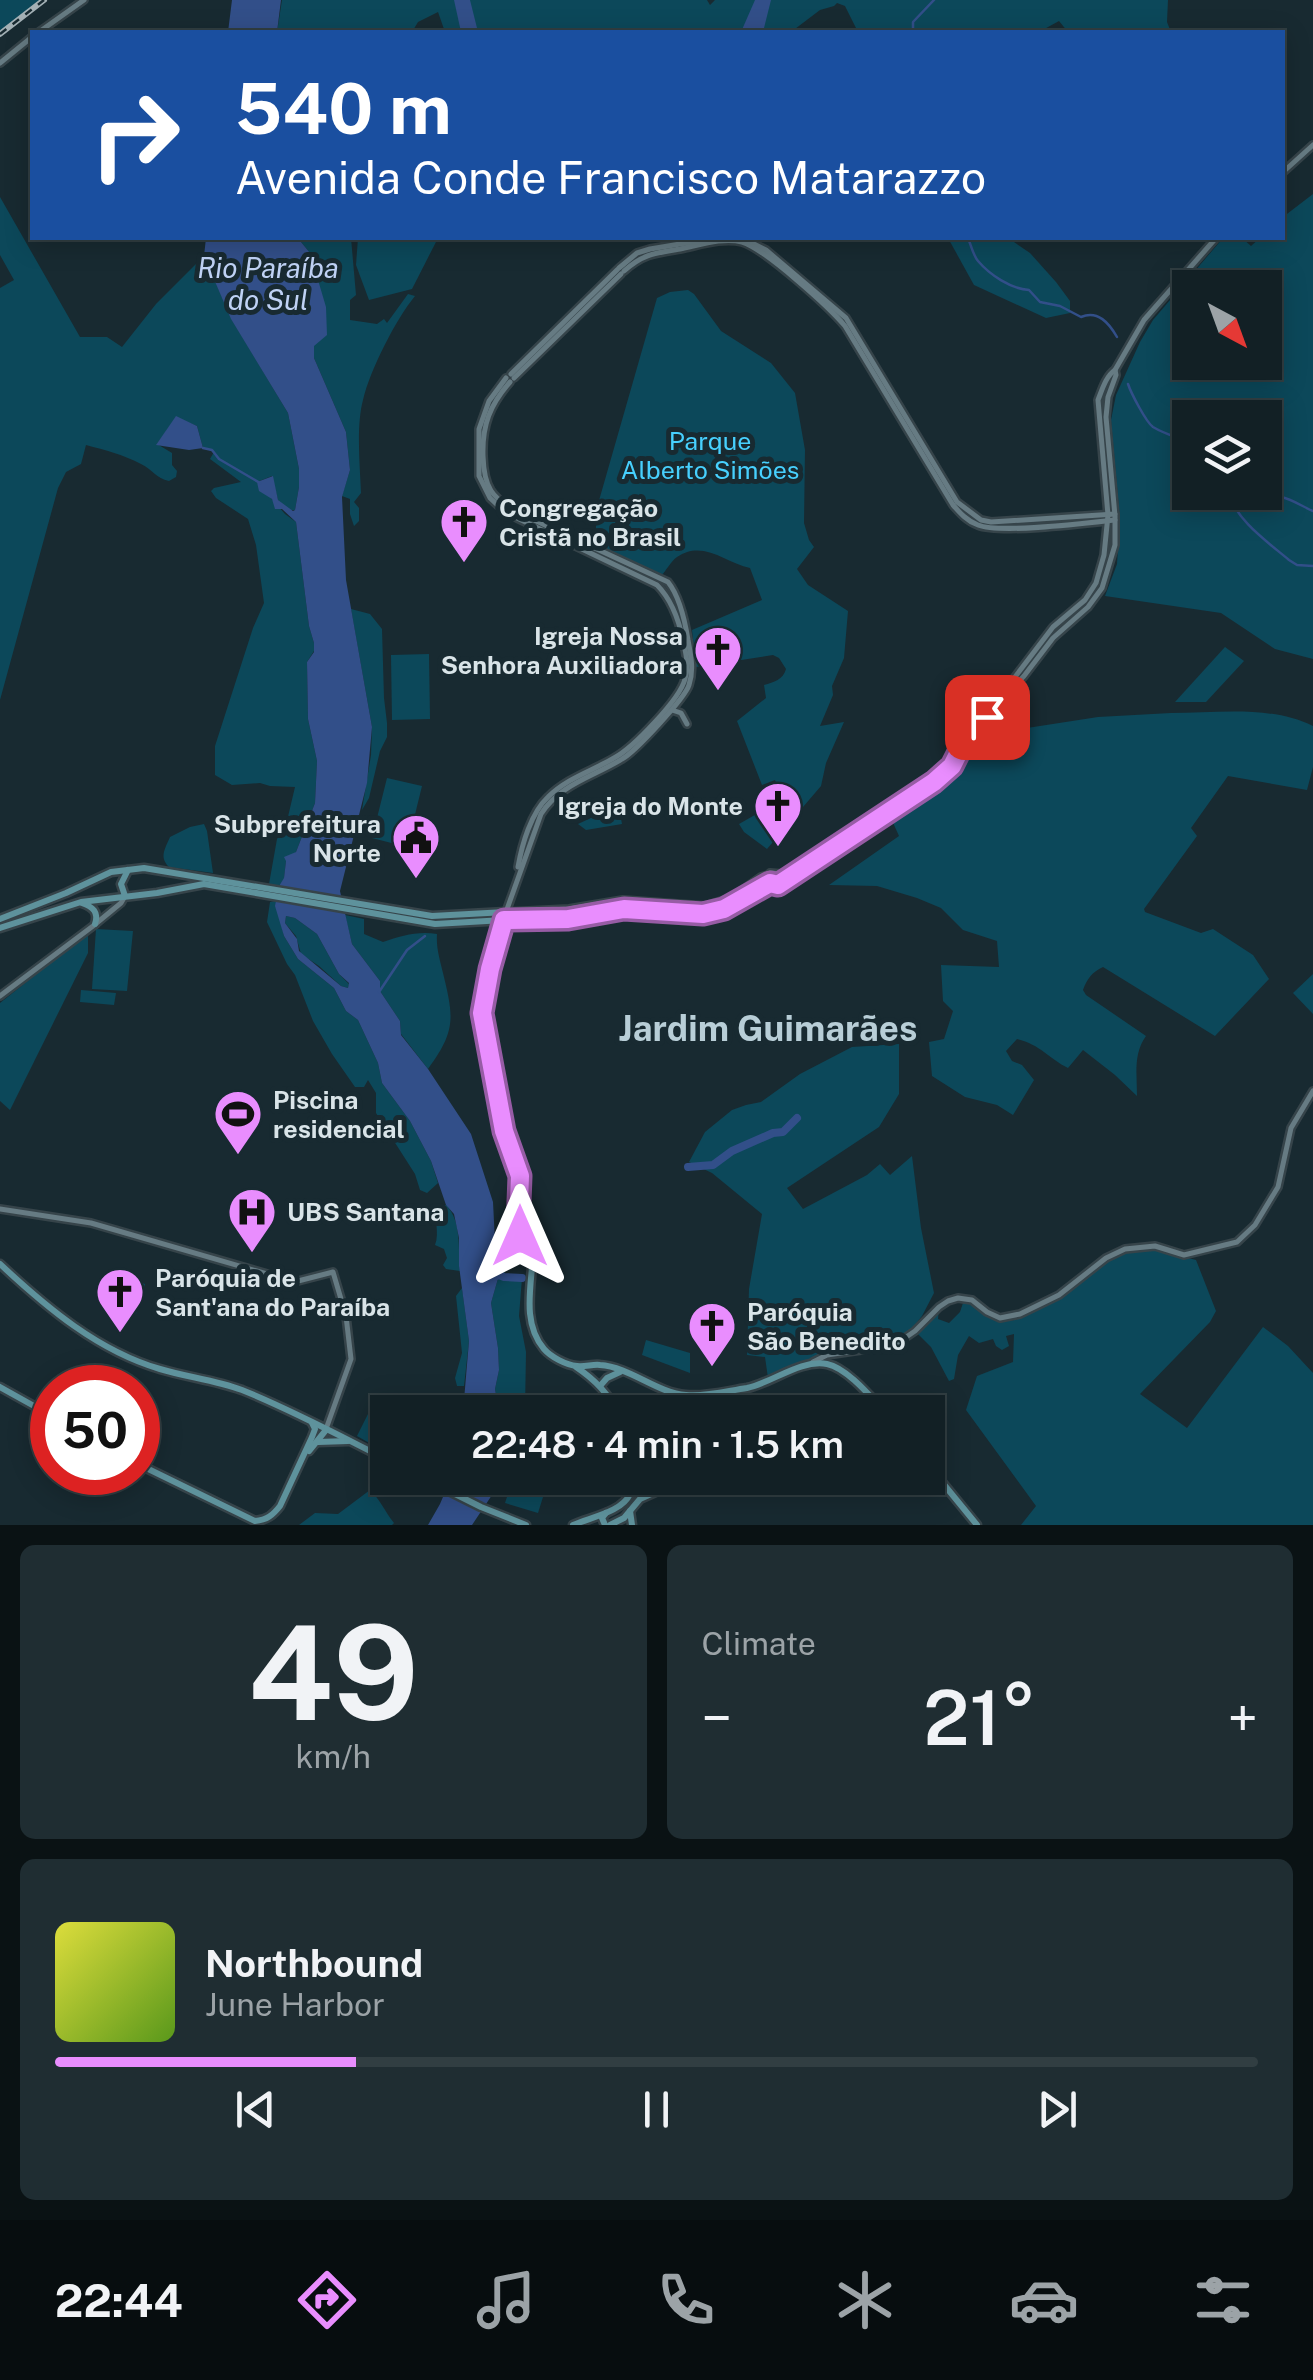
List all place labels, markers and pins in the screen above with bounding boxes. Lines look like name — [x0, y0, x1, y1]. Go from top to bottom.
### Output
place label: Congregação Cristã no Brasil — [499, 493, 681, 552]
church icon: Congregação Cristã no Brasil — [438, 496, 490, 564]
place label: Igreja Nossa Senhora Auxiliadora — [441, 621, 683, 680]
church icon: Igreja Nossa Senhora Auxiliadora — [692, 624, 744, 692]
pin — [945, 675, 1030, 760]
church icon: Igreja do Monte — [752, 780, 804, 848]
place label: Igreja do Monte — [557, 791, 743, 821]
place label: Subprefeitura Norte — [214, 809, 381, 868]
public building icon: Subprefeitura Norte — [390, 812, 442, 880]
place label: Piscina residencial — [273, 1085, 405, 1144]
sports icon: Piscina residencial — [212, 1088, 264, 1156]
hospital icon: UBS Santana — [226, 1186, 278, 1254]
place label: UBS Santana — [287, 1197, 444, 1227]
place label: Paróquia de Sant'ana do Paraíba — [155, 1263, 390, 1322]
church icon: Paróquia de Sant'ana do Paraíba — [94, 1266, 146, 1334]
place label: Paróquia São Benedito — [747, 1297, 906, 1356]
church icon: Paróquia São Benedito — [686, 1300, 738, 1368]

